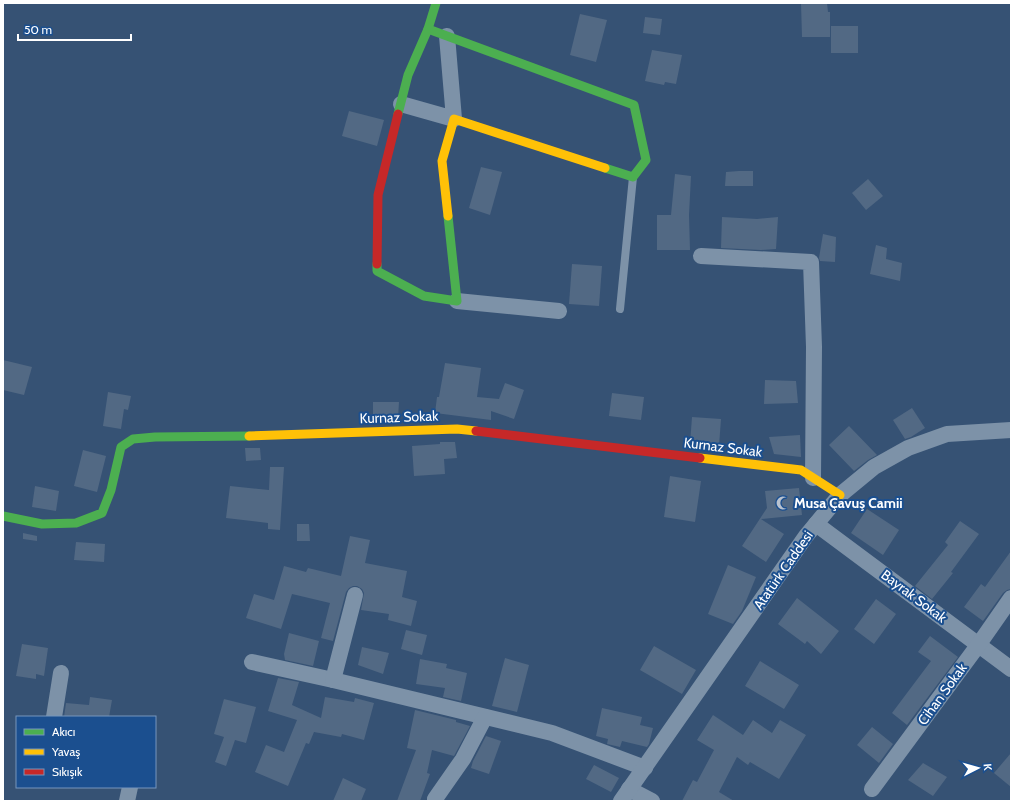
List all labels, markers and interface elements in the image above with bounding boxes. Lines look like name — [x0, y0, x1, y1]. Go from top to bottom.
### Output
scale bar — [18, 16, 131, 42]
text: 50 m — [24, 22, 52, 37]
street label: Kurnaz Sokak — [359, 407, 439, 427]
street label: Kurnaz Sokak — [683, 433, 764, 461]
place label: Musa Çavuş Camii — [794, 494, 903, 512]
mosque icon: Musa Çavuş Camii — [775, 495, 791, 511]
street label: Atatürk Caddesi — [749, 527, 817, 613]
street label: Bayrak Sokak — [878, 566, 951, 627]
street label: Cihan Sokak — [913, 659, 971, 729]
legend — [16, 716, 156, 788]
text: Akıcı — [52, 724, 75, 739]
text: Yavaş — [51, 744, 80, 759]
north arrow — [958, 748, 998, 788]
text: K — [981, 763, 995, 771]
text: Sıkışık — [52, 764, 83, 779]

